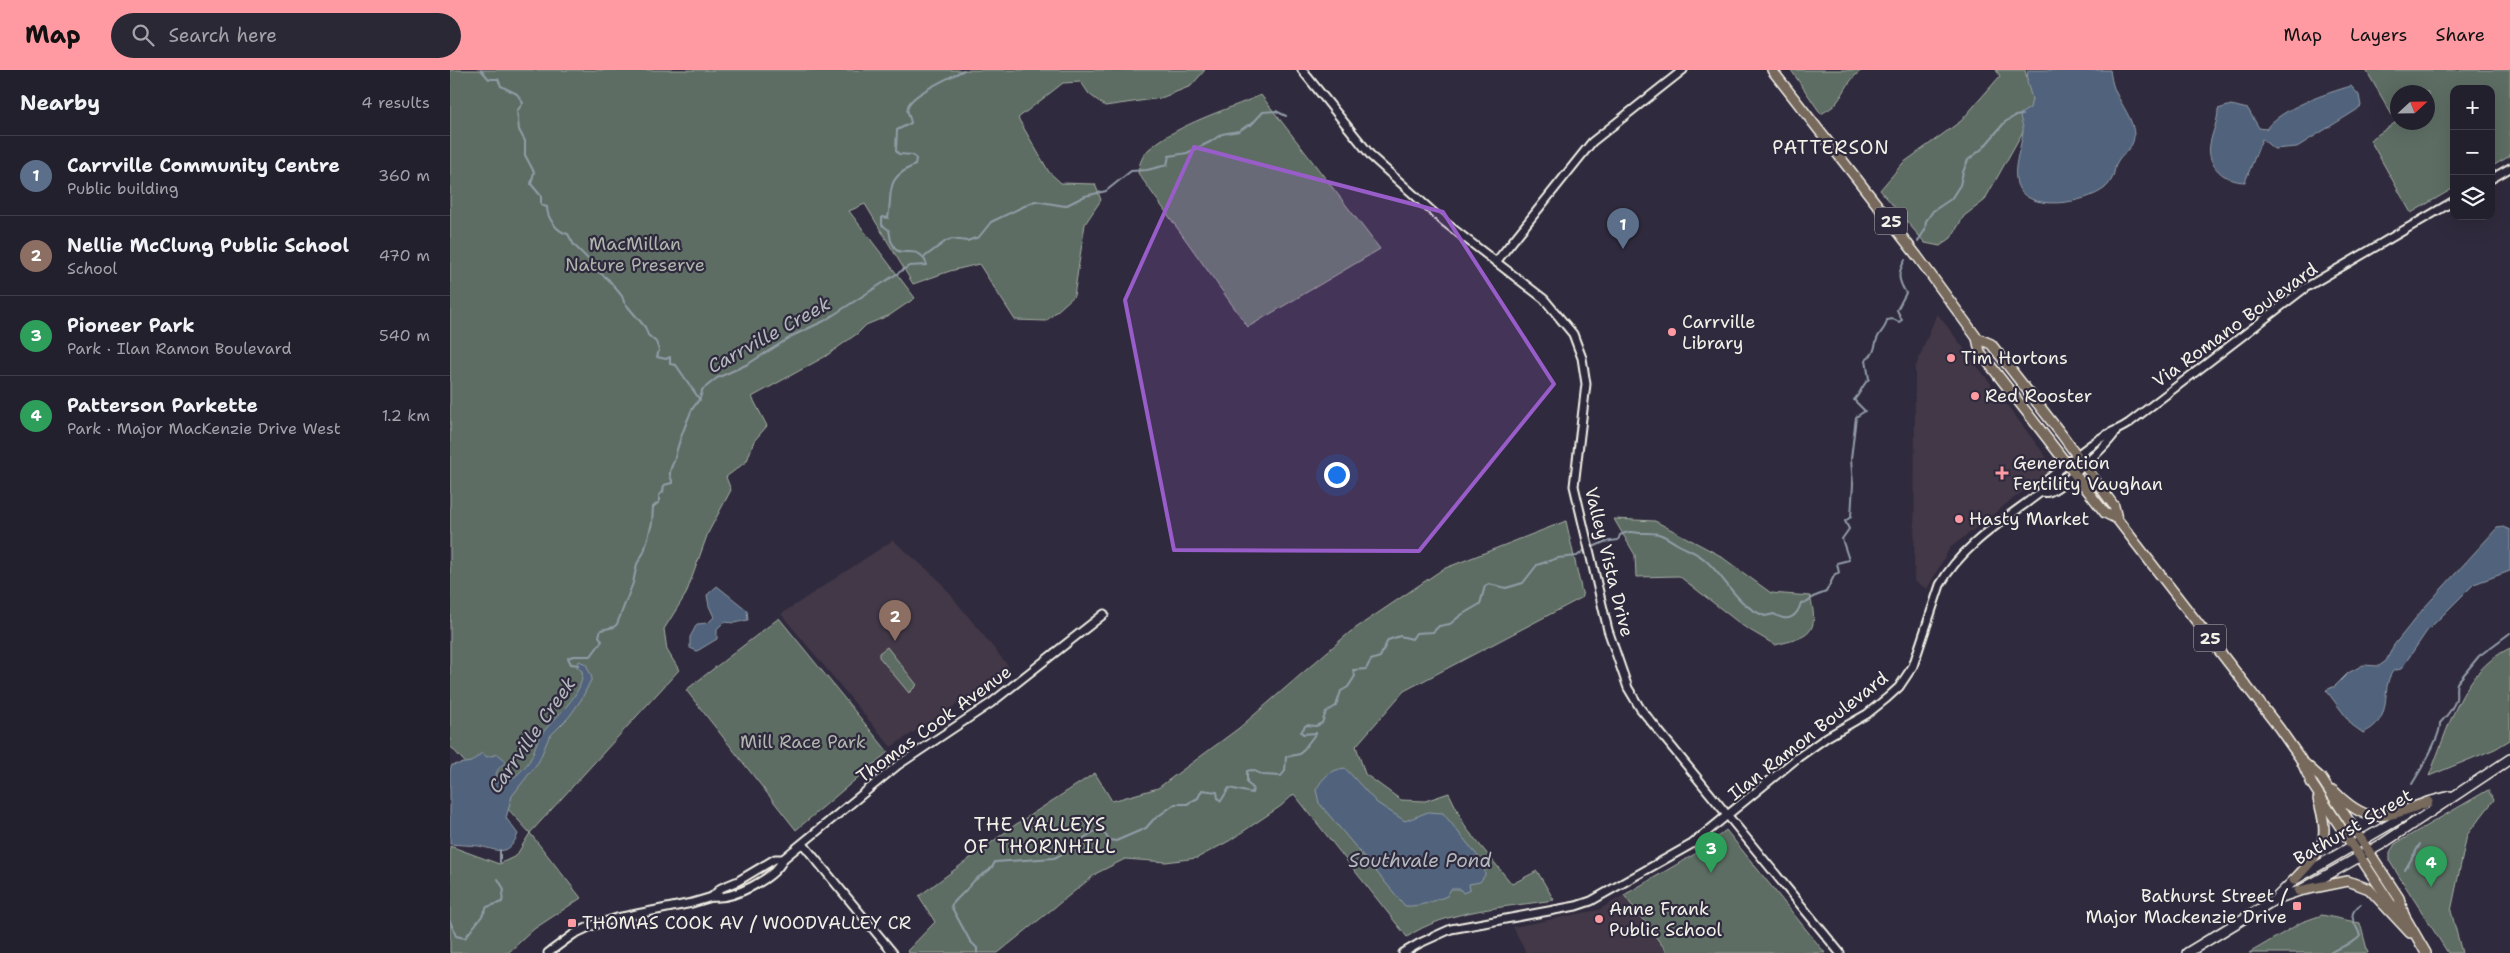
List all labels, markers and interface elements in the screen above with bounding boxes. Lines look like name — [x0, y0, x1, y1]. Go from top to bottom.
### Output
search box — [111, 13, 461, 58]
text: Map — [25, 19, 81, 51]
icon: search — [129, 21, 157, 49]
text: Search here — [169, 23, 277, 48]
text: Map — [2284, 23, 2322, 47]
text: Layers — [2350, 23, 2407, 47]
text: Share — [2435, 23, 2485, 47]
north arrow — [2390, 85, 2435, 130]
map controls — [2450, 85, 2495, 220]
button: + — [2450, 85, 2495, 130]
text: Nearby — [20, 89, 100, 117]
text: 4 results — [361, 92, 430, 113]
button: − — [2450, 130, 2495, 175]
district label: PATTERSON — [1772, 135, 1890, 160]
text: Carrville Community Centre — [67, 153, 340, 178]
text: 1 — [32, 165, 40, 186]
text: 360 m — [378, 165, 430, 186]
button: layers — [2450, 175, 2495, 220]
text: Public building — [67, 178, 179, 199]
pin: 1 — [1607, 208, 1639, 249]
road number: 25 — [1875, 208, 1907, 234]
park label: MacMillan Nature Preserve — [565, 232, 705, 277]
text: Nellie McClung Public School — [67, 233, 349, 258]
text: 2 — [30, 245, 42, 266]
text: 470 m — [379, 245, 430, 266]
street label: Via Romano Boulevard — [2148, 257, 2322, 393]
text: School — [67, 258, 117, 279]
water label: Carrville Creek — [703, 291, 835, 379]
place label: Carrville Library — [1682, 310, 1756, 355]
text: Pioneer Park — [67, 313, 195, 338]
text: 3 — [30, 325, 42, 346]
text: 540 m — [379, 325, 430, 346]
marker: Carrville Library — [1666, 326, 1678, 338]
text: Park · Ilan Ramon Boulevard — [67, 338, 292, 359]
place label: Tim Hortons — [1961, 346, 2068, 370]
marker: Tim Hortons — [1945, 352, 1957, 364]
place label: Red Rooster — [1985, 384, 2092, 408]
marker: Red Rooster — [1969, 390, 1981, 402]
text: Patterson Parkette — [67, 393, 258, 418]
text: 4 — [30, 405, 42, 426]
text: 1.2 km — [382, 405, 430, 426]
text: Park · Major MacKenzie Drive West — [67, 418, 341, 439]
place label: Generation Fertility Vaughan — [2013, 451, 2163, 496]
your location — [1324, 462, 1350, 488]
marker: Generation Fertility Vaughan — [1995, 466, 2009, 480]
street label: Valley Vista Drive — [1579, 485, 1639, 639]
place label: Hasty Market — [1969, 507, 2089, 531]
marker: Hasty Market — [1953, 513, 1965, 525]
pin: 2 — [879, 600, 911, 641]
road number: 25 — [2194, 624, 2226, 652]
street label: Thomas Cook Avenue — [852, 660, 1016, 788]
street label: Ilan Ramon Boulevard — [1723, 666, 1893, 806]
water label: Carrville Creek — [483, 672, 582, 798]
park label: Mill Race Park — [740, 730, 866, 754]
street label: Bathurst Street — [2289, 783, 2417, 871]
district label: THE VALLEYS OF THORNHILL — [963, 812, 1117, 859]
pin: 3 — [1695, 832, 1727, 873]
pin: 4 — [2415, 846, 2447, 887]
water label: Southvale Pond — [1348, 848, 1492, 873]
place label: Bathurst Street / Major Mackenzie Drive — [2085, 884, 2289, 929]
place label: Anne Frank Public School — [1609, 897, 1723, 942]
marker: Bathurst Street / Major Mackenzie Drive — [2291, 900, 2303, 912]
place label: THOMAS COOK AV / WOODVALLEY CR — [582, 911, 911, 935]
marker: Anne Frank Public School — [1593, 913, 1605, 925]
marker: THOMAS COOK AV / WOODVALLEY CR — [566, 917, 578, 929]

